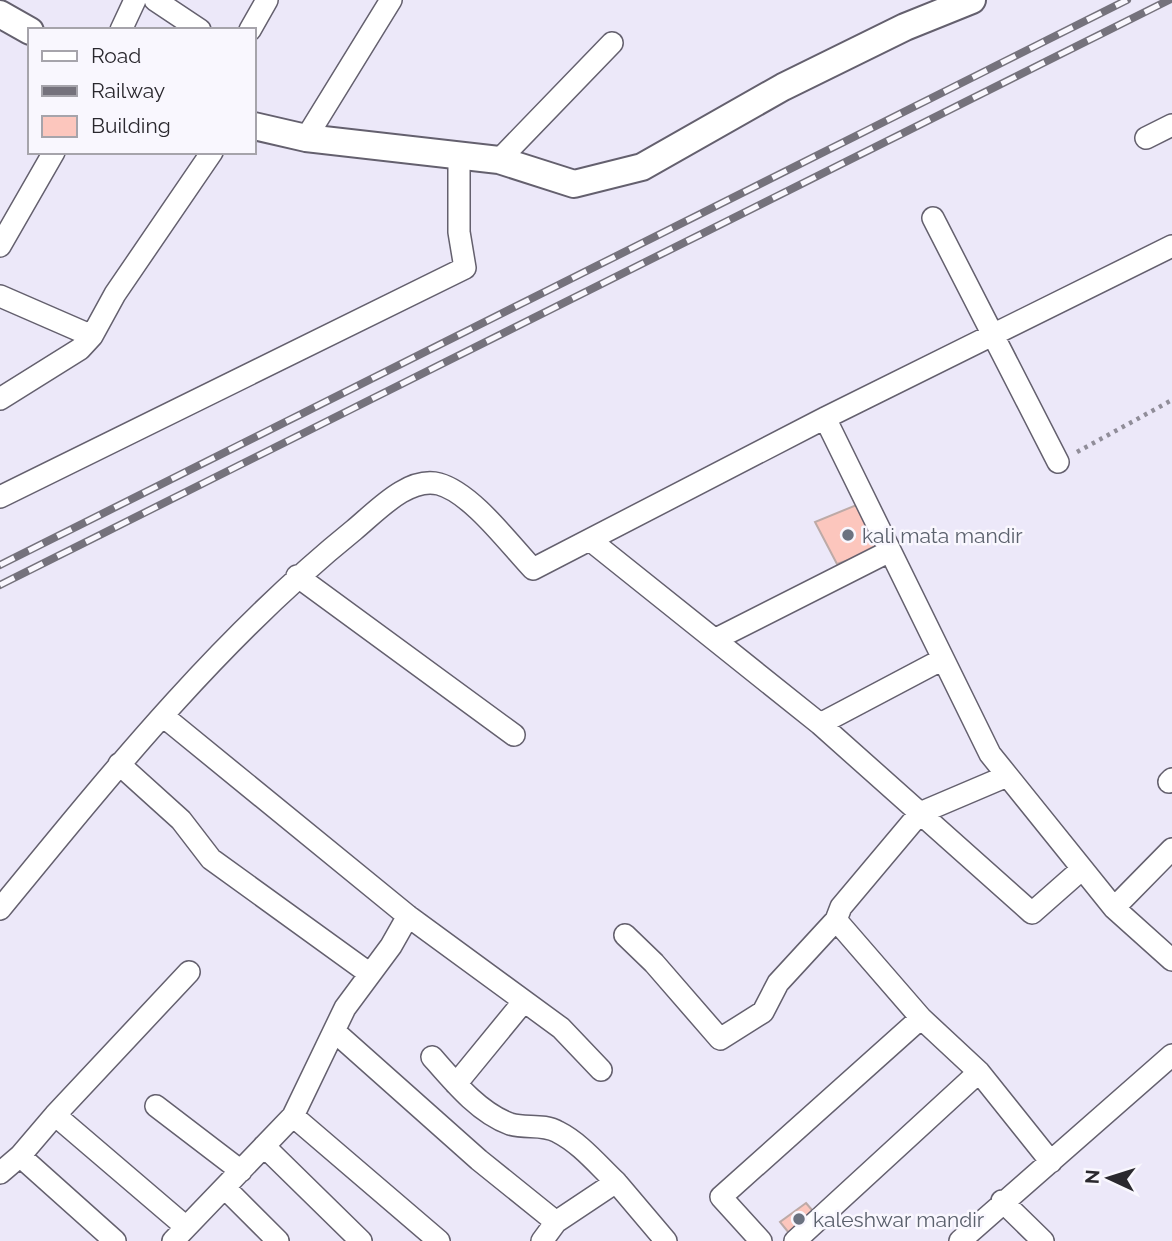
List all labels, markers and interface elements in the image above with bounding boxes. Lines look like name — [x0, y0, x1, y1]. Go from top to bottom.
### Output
legend — [28, 28, 256, 154]
text: Road — [91, 43, 141, 68]
text: Railway — [91, 78, 165, 103]
text: Building — [91, 113, 171, 138]
place label: kali mata mandir — [862, 523, 1023, 548]
marker: kali mata mandir — [840, 527, 856, 543]
north arrow — [1074, 1143, 1144, 1213]
text: N — [1081, 1169, 1104, 1185]
place label: kaleshwar mandir — [813, 1207, 985, 1232]
marker: kaleshwar mandir — [791, 1211, 807, 1227]

